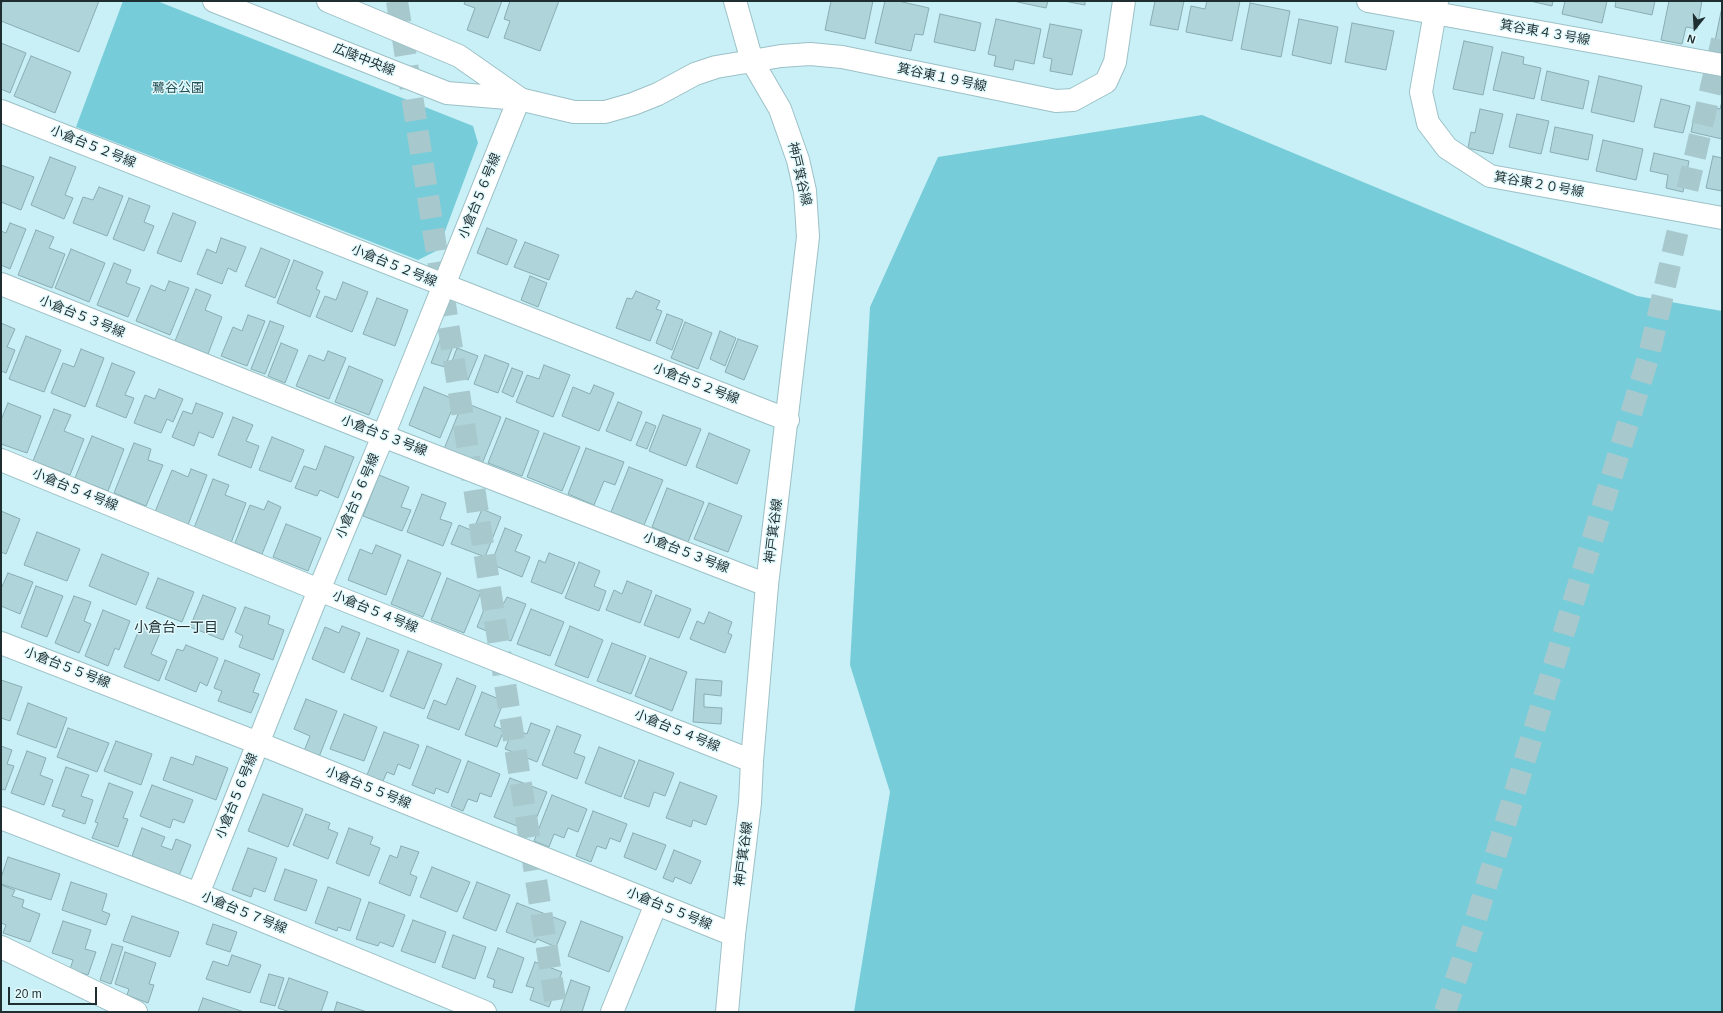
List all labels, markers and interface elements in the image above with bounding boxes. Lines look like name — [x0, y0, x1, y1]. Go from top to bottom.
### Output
north arrow — [1675, 8, 1715, 48]
street label: 箕谷東４３号線 — [1499, 17, 1591, 49]
text: N — [1686, 32, 1697, 46]
street label: 広陵中央線 — [331, 41, 397, 79]
street label: 箕谷東１９号線 — [896, 61, 988, 95]
park label: 鷺谷公園 — [152, 80, 204, 96]
street label: 小倉台５２号線 — [48, 123, 138, 171]
street label: 神戸箕谷線 — [784, 141, 814, 207]
street label: 小倉台５６号線 — [456, 151, 504, 241]
street label: 箕谷東２０号線 — [1493, 169, 1585, 201]
street label: 小倉台５２号線 — [349, 242, 439, 290]
street label: 小倉台５３号線 — [37, 293, 127, 341]
street label: 小倉台５２号線 — [651, 360, 741, 408]
street label: 小倉台５３号線 — [339, 412, 429, 460]
street label: 小倉台５６号線 — [333, 451, 383, 541]
street label: 小倉台５４号線 — [30, 466, 120, 514]
street label: 神戸箕谷線 — [762, 498, 786, 564]
street label: 小倉台５３号線 — [641, 529, 731, 577]
street label: 小倉台５４号線 — [330, 588, 420, 636]
district label: 小倉台一丁目 — [134, 620, 218, 636]
street label: 小倉台５５号線 — [22, 644, 112, 692]
street label: 小倉台５４号線 — [632, 707, 722, 755]
street label: 小倉台５６号線 — [213, 751, 261, 841]
street label: 小倉台５５号線 — [323, 764, 413, 812]
street label: 神戸箕谷線 — [732, 821, 756, 887]
street label: 小倉台５５号線 — [624, 885, 714, 933]
street label: 小倉台５７号線 — [199, 889, 289, 937]
scale bar — [10, 979, 99, 1005]
text: 20 m — [15, 987, 42, 1001]

